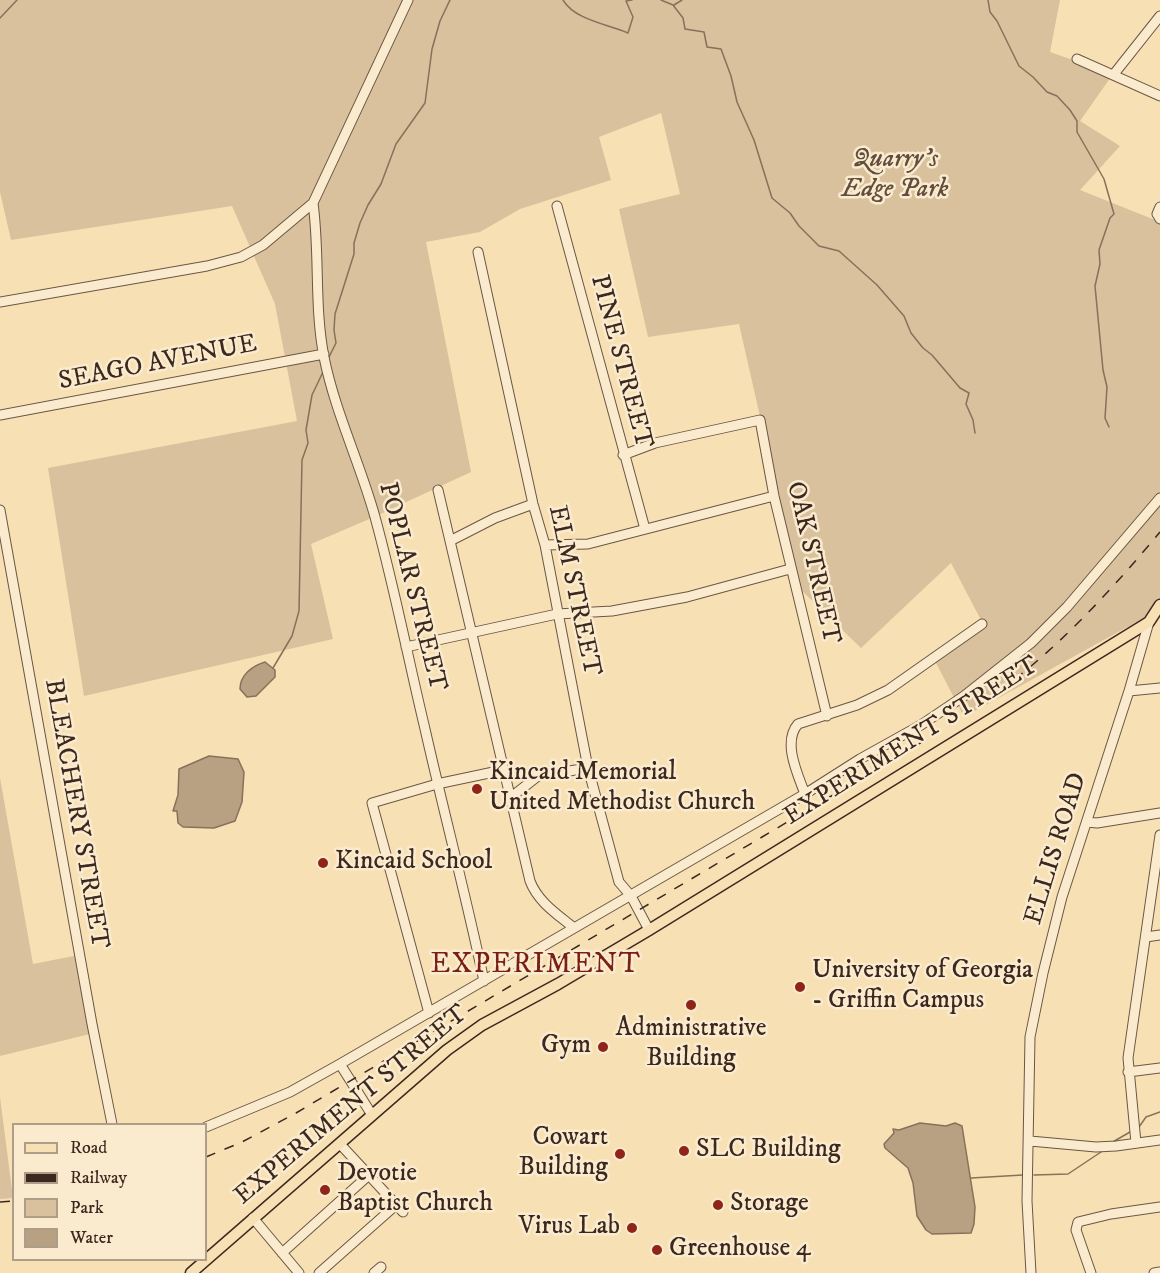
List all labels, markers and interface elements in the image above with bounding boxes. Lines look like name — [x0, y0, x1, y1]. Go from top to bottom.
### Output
park label: Quarry's Edge Park — [842, 145, 948, 206]
street label: PINE STREET — [582, 272, 658, 452]
street label: SEAGO AVENUE — [56, 330, 260, 398]
street label: POPLAR STREET — [370, 479, 452, 695]
street label: OAK STREET — [778, 479, 846, 647]
street label: ELM STREET — [540, 503, 606, 679]
street label: EXPERIMENT STREET — [779, 651, 1045, 833]
street label: BLEACHERY STREET — [36, 677, 114, 951]
place label: Kincaid Memorial United Methodist Church — [489, 758, 755, 820]
street label: ELLIS ROAD — [1019, 769, 1095, 929]
marker: Kincaid Memorial United Methodist Church — [470, 782, 484, 796]
place label: Kincaid School — [335, 847, 492, 879]
marker: Kincaid School — [316, 856, 330, 870]
district label: EXPERIMENT — [431, 949, 641, 983]
place label: University of Georgia - Griffin Campus — [812, 956, 1033, 1018]
marker: University of Georgia - Griffin Campus — [793, 980, 807, 994]
marker: Administrative Building — [684, 998, 698, 1012]
street label: EXPERIMENT STREET — [229, 999, 475, 1213]
place label: Administrative Building — [616, 1014, 766, 1076]
place label: Gym — [541, 1031, 591, 1063]
marker: Gym — [596, 1040, 610, 1054]
legend — [12, 1123, 207, 1261]
place label: Cowart Building — [519, 1123, 608, 1184]
place label: SLC Building — [696, 1135, 841, 1167]
text: Road — [70, 1137, 107, 1159]
marker: SLC Building — [677, 1144, 691, 1158]
marker: Cowart Building — [613, 1147, 627, 1161]
place label: Devotie Baptist Church — [337, 1159, 493, 1220]
text: Railway — [70, 1167, 127, 1189]
marker: Devotie Baptist Church — [318, 1183, 332, 1197]
place label: Storage — [730, 1189, 809, 1221]
text: Park — [70, 1197, 104, 1219]
marker: Storage — [711, 1198, 725, 1212]
place label: Virus Lab — [519, 1212, 620, 1244]
marker: Virus Lab — [625, 1221, 639, 1235]
text: Water — [70, 1227, 113, 1249]
place label: Greenhouse 4 — [669, 1234, 811, 1266]
marker: Greenhouse 4 — [650, 1243, 664, 1257]

